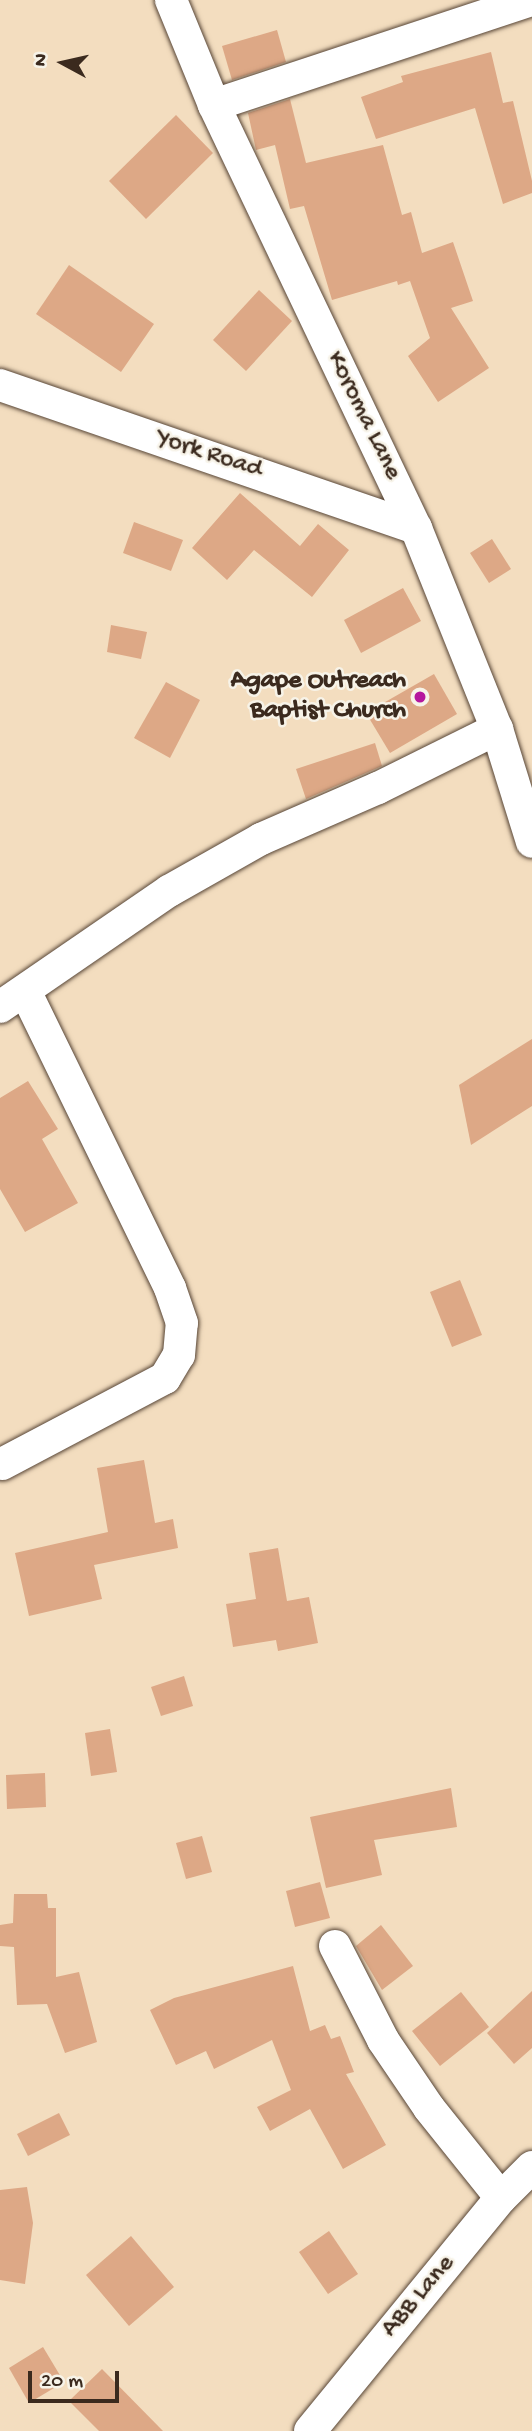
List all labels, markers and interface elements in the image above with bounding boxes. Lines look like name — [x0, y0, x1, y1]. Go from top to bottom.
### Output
north arrow — [28, 28, 98, 98]
text: N — [29, 52, 54, 68]
street label: Koroma Lane — [318, 347, 408, 485]
street label: York Road — [152, 423, 266, 487]
place label: Agape Outreach Baptist Church — [231, 666, 406, 728]
marker: Agape Outreach Baptist Church — [412, 689, 428, 705]
street label: ABB Lane — [376, 2250, 462, 2344]
scale bar — [32, 2358, 122, 2402]
text: 20 m — [41, 2370, 83, 2395]

